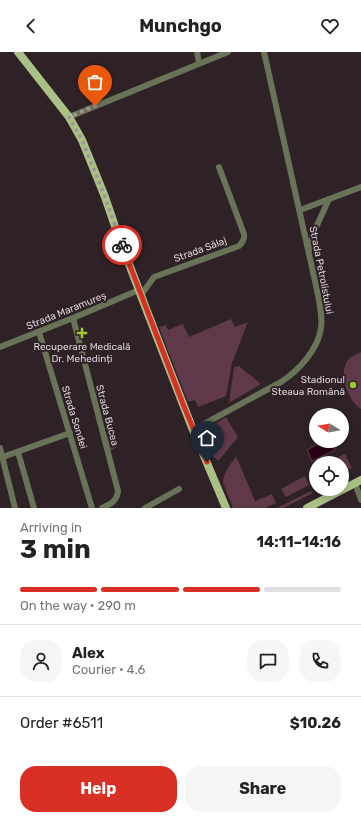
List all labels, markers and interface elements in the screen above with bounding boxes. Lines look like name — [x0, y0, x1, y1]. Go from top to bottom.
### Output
icon: back — [20, 15, 42, 37]
text: Munchgo — [139, 15, 222, 37]
icon: heart — [319, 15, 341, 37]
pin — [78, 65, 112, 106]
icon: bag — [84, 71, 106, 93]
courier — [102, 225, 142, 265]
street label: Strada Petrolistului — [307, 225, 335, 315]
icon: bike — [111, 234, 133, 256]
street label: Strada Sălaj — [172, 235, 229, 265]
street label: Strada Maramureș — [25, 289, 108, 332]
marker: Recuperare Medicală Dr. Mehedinți — [76, 327, 88, 339]
place label: Recuperare Medicală Dr. Mehedinți — [33, 341, 131, 365]
place label: Stadionul Steaua Română — [272, 374, 345, 398]
marker: Stadionul Steaua Română — [348, 380, 358, 390]
street label: Strada Bucea — [93, 383, 121, 447]
street label: Strada Sondei — [59, 384, 89, 450]
north arrow — [309, 408, 349, 448]
map controls — [309, 408, 349, 496]
pin — [190, 421, 224, 462]
icon: home — [196, 427, 218, 449]
button: locate — [309, 456, 349, 496]
text: Arriving in — [20, 520, 82, 535]
text: 14:11–14:16 — [257, 533, 341, 551]
text: 3 min — [20, 534, 91, 565]
text: On the way · 290 m — [20, 598, 136, 613]
button: person — [20, 640, 62, 682]
button: chat — [247, 640, 289, 682]
button: phone — [299, 640, 341, 682]
text: Alex — [72, 644, 105, 662]
text: Courier · 4.6 — [72, 662, 145, 677]
text: Order #6511 — [20, 714, 103, 732]
text: $10.26 — [290, 714, 341, 732]
button: Help — [20, 766, 177, 812]
button: Share — [185, 766, 341, 812]

